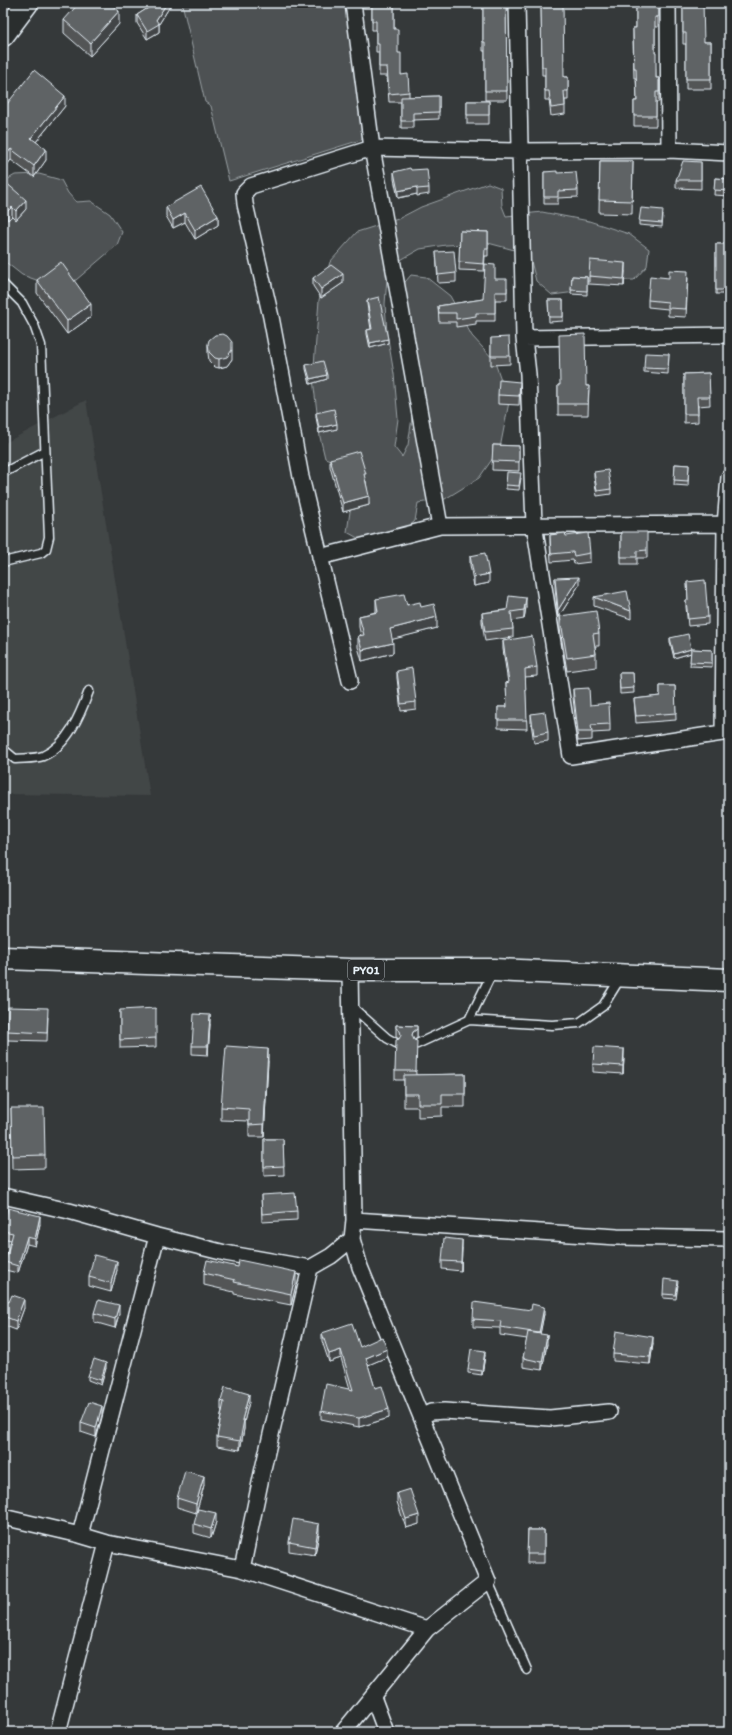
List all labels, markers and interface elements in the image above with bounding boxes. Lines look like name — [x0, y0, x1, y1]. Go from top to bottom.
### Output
road number: PY01 — [348, 960, 384, 980]

